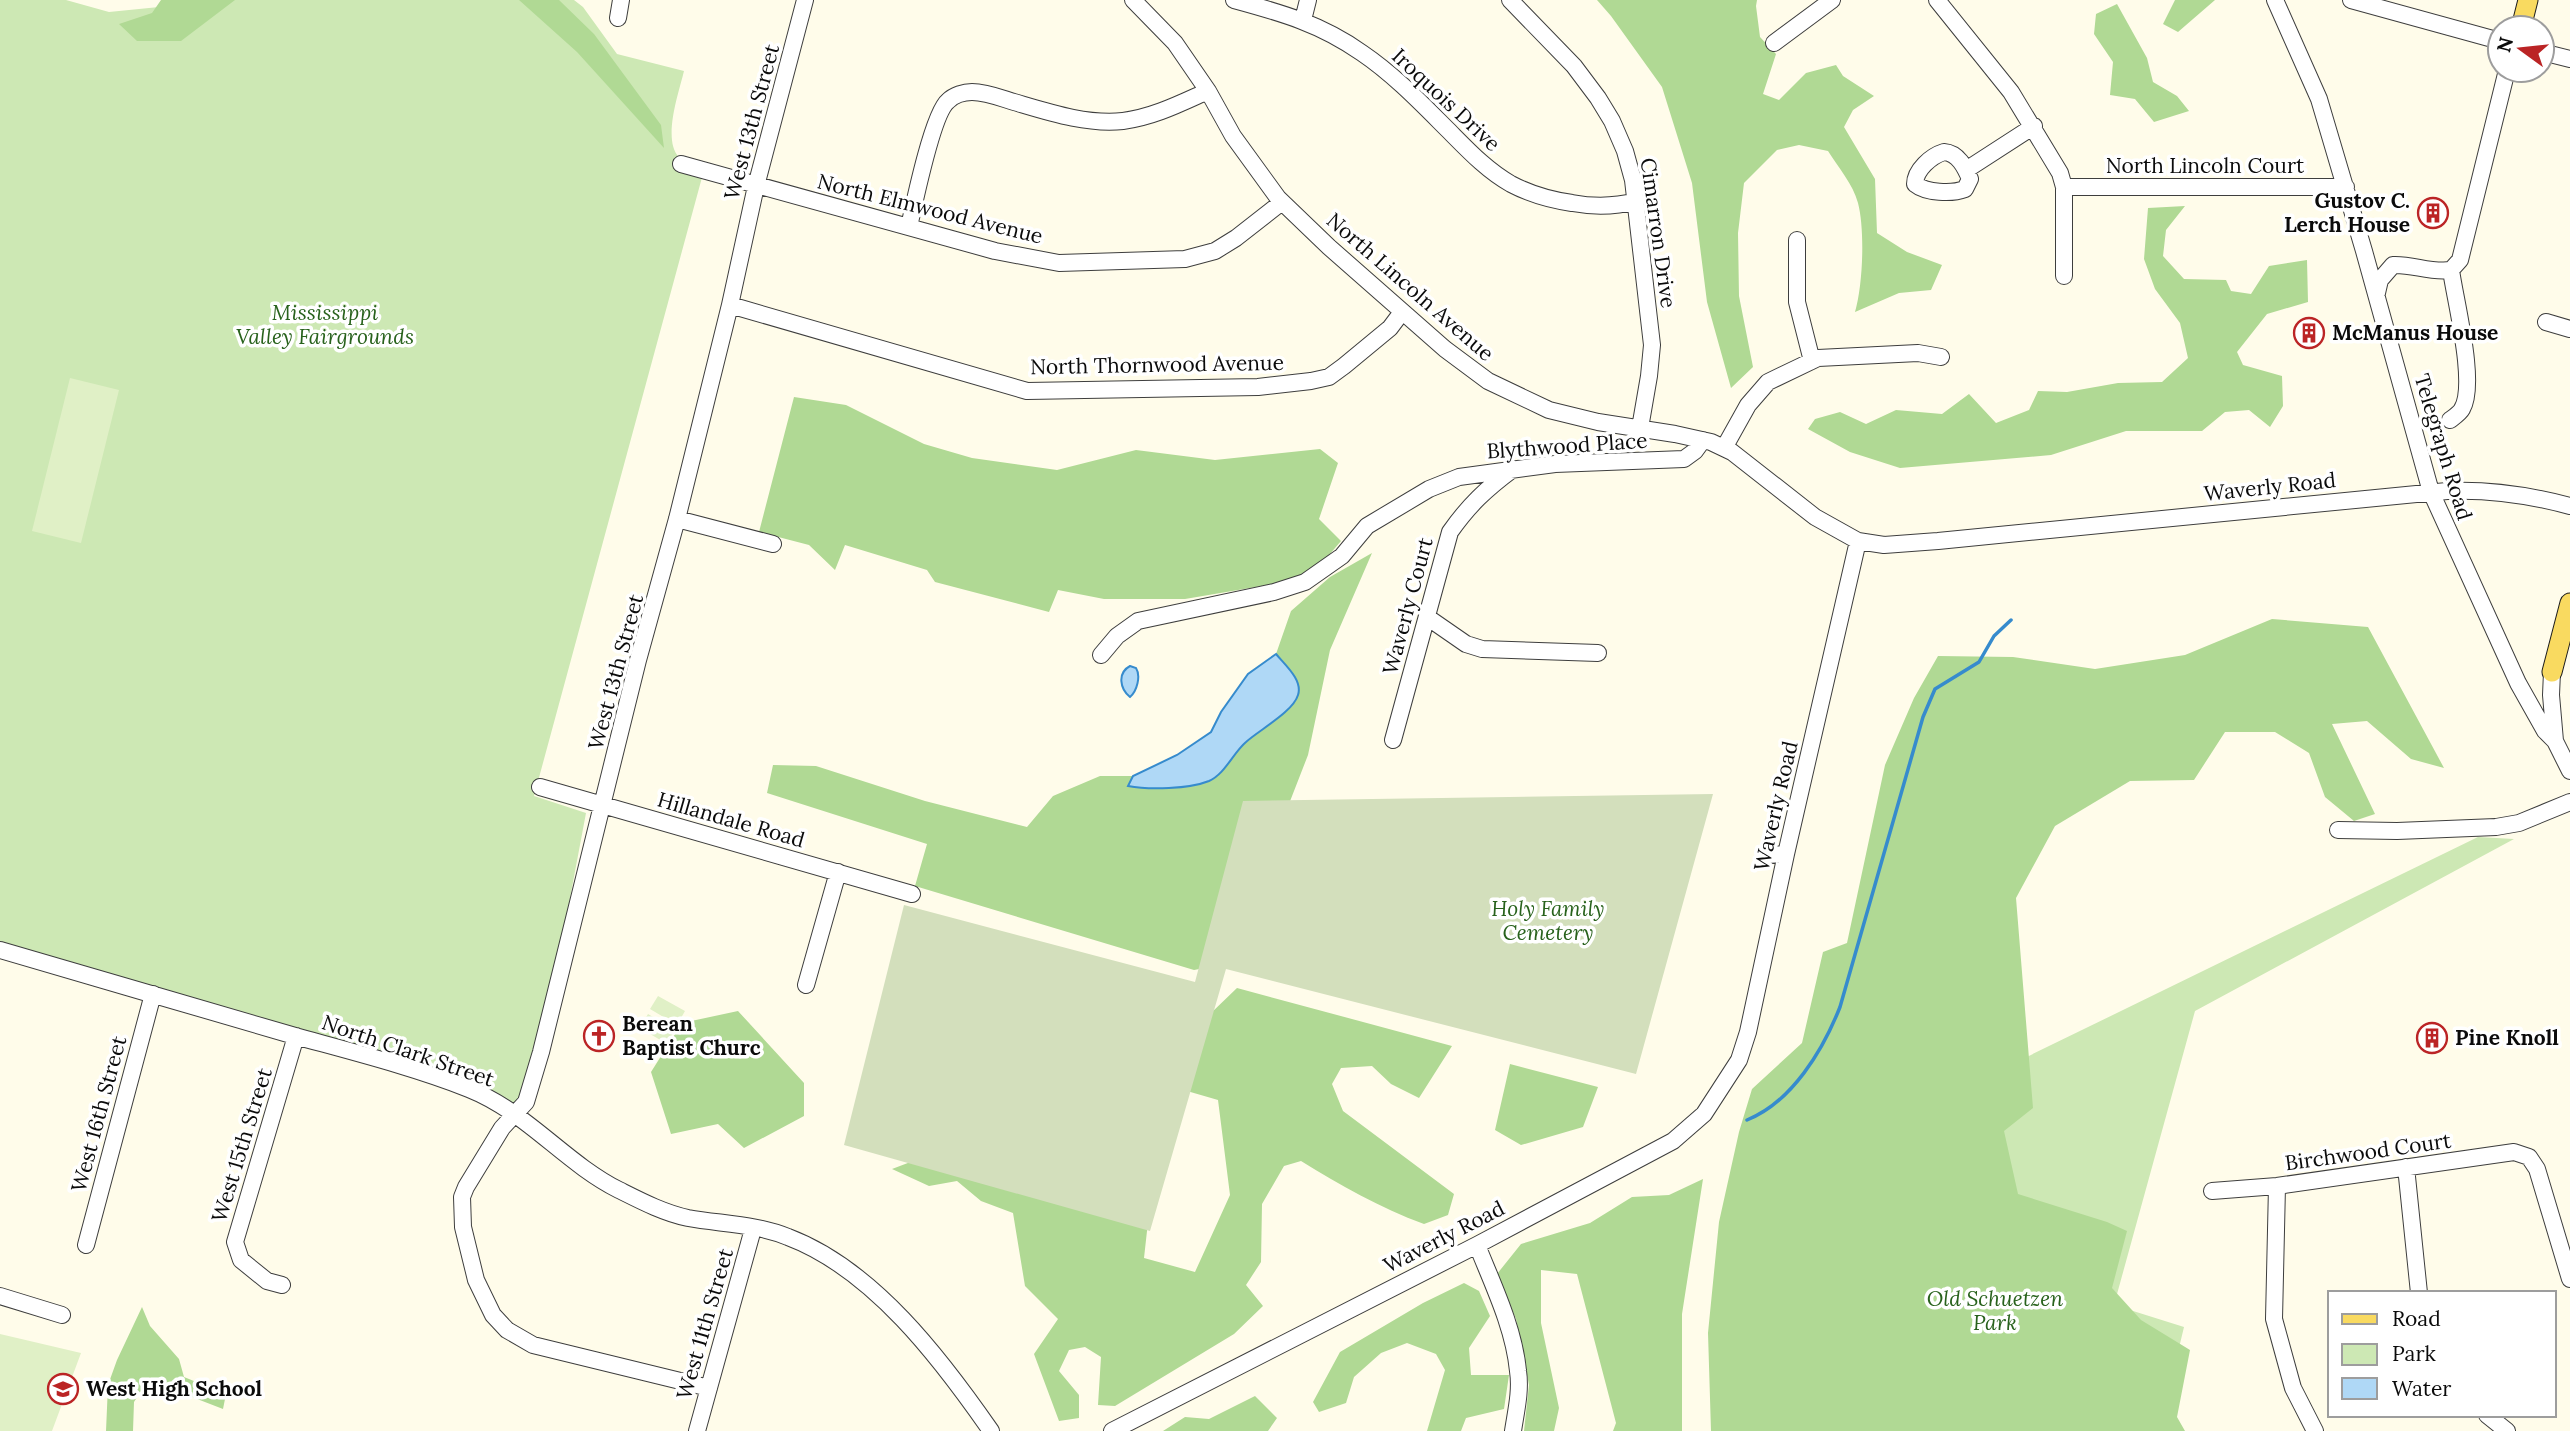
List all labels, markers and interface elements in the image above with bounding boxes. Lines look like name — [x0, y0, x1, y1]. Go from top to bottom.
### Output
north arrow — [2486, 14, 2556, 84]
text: N — [2491, 34, 2518, 55]
street label: West 13th Street — [718, 40, 785, 203]
street label: Iroquois Drive — [1386, 42, 1506, 157]
street label: North Lincoln Court — [2106, 152, 2305, 179]
street label: Cimarron Drive — [1635, 156, 1682, 310]
street label: North Elmwood Avenue — [815, 167, 1046, 250]
place label: Gustov C. Lerch House — [2284, 187, 2410, 238]
building icon: Gustov C. Lerch House — [2416, 196, 2450, 230]
street label: North Lincoln Avenue — [1321, 207, 1500, 367]
park label: Mississippi Valley Fairgrounds — [236, 299, 414, 350]
building icon: McManus House — [2292, 316, 2326, 350]
place label: McManus House — [2332, 319, 2498, 346]
street label: North Thornwood Avenue — [1030, 349, 1284, 380]
street label: Telegraph Road — [2408, 370, 2479, 523]
street label: Blythwood Place — [1486, 426, 1648, 465]
street label: Waverly Road — [2203, 466, 2337, 507]
street label: Waverly Court — [1376, 534, 1439, 677]
street label: West 13th Street — [582, 590, 649, 753]
street label: Waverly Road — [1747, 738, 1804, 873]
street label: Hillandale Road — [654, 786, 808, 853]
park label: Holy Family Cemetery — [1491, 895, 1605, 946]
street label: North Clark Street — [319, 1008, 499, 1093]
place label: Berean Baptist Churc — [622, 1010, 761, 1061]
church icon: Berean Baptist Churc — [582, 1019, 616, 1053]
building icon: Pine Knoll — [2415, 1021, 2449, 1055]
place label: Pine Knoll — [2455, 1024, 2559, 1051]
street label: West 16th Street — [65, 1032, 133, 1195]
street label: West 15th Street — [205, 1064, 278, 1225]
street label: Birchwood Court — [2283, 1126, 2454, 1177]
street label: Waverly Road — [1379, 1194, 1509, 1279]
street label: West 11th Street — [670, 1244, 739, 1403]
park label: Old Schuetzen Park — [1927, 1285, 2063, 1336]
legend — [2328, 1291, 2556, 1417]
text: Road — [2392, 1305, 2441, 1332]
text: Park — [2392, 1340, 2436, 1367]
school or university icon: West High School — [46, 1372, 80, 1406]
place label: West High School — [86, 1375, 262, 1402]
text: Water — [2392, 1375, 2451, 1402]

